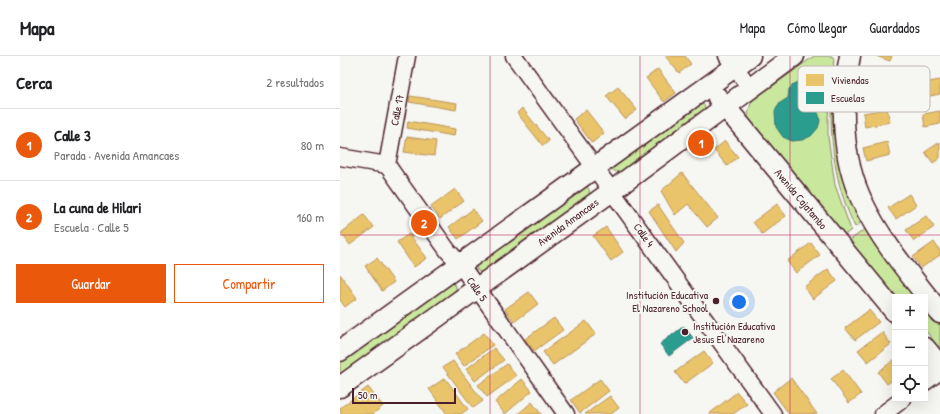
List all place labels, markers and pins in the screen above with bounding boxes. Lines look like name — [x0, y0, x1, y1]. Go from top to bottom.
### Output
pin: 1 — [688, 128, 714, 158]
pin: 2 — [411, 208, 437, 238]
place label: Institución Educativa El Nazareno School — [626, 288, 709, 315]
marker: Institución Educativa El Nazareno School — [711, 296, 721, 306]
place label: Institución Educativa Jesus El Nazareno — [693, 319, 776, 346]
marker: Institución Educativa Jesus El Nazareno — [680, 327, 690, 337]

